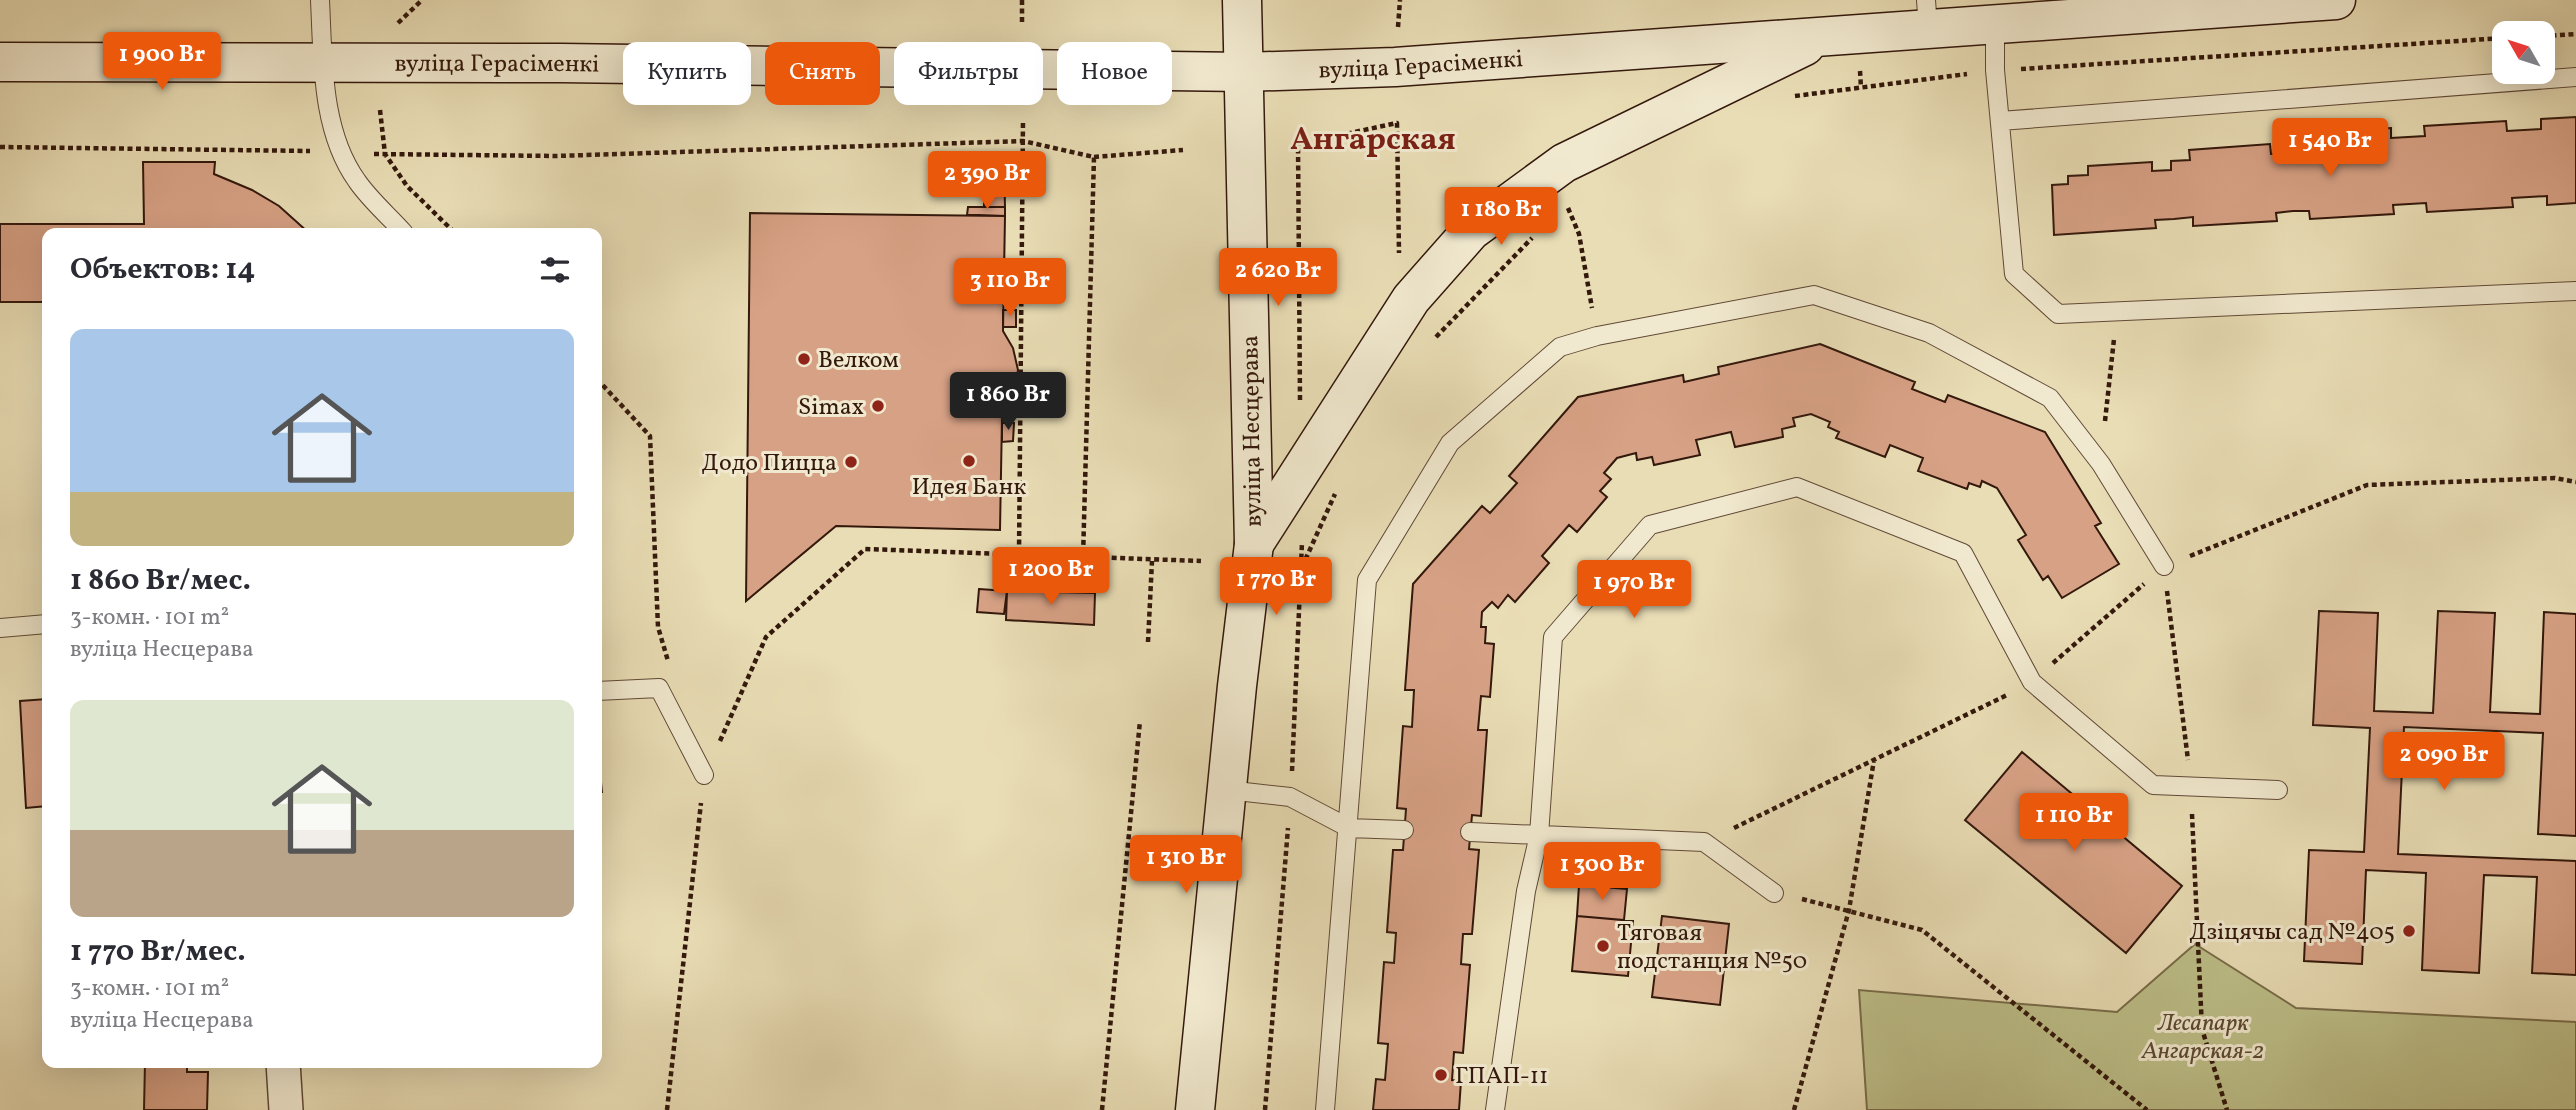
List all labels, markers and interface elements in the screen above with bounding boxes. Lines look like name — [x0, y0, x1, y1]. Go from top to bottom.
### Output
north arrow — [2492, 21, 2555, 84]
map controls — [2492, 21, 2555, 84]
pin: 1 900 Br — [90, 32, 234, 92]
text: 1 900 Br — [119, 39, 205, 71]
chip: Купить — [623, 42, 751, 105]
chip: Снять — [765, 42, 880, 105]
chip: Фильтры — [894, 42, 1043, 105]
chip: Новое — [1057, 42, 1172, 105]
street label: вуліца Герасіменкі — [1318, 43, 1524, 89]
street label: вуліца Герасіменкі — [395, 48, 600, 83]
pin: 1 540 Br — [2258, 118, 2402, 178]
district label: Ангарская — [1290, 119, 1456, 163]
text: 1 540 Br — [2288, 125, 2372, 157]
pin: 2 390 Br — [915, 152, 1059, 211]
text: 2 390 Br — [944, 158, 1030, 190]
pin: 1 180 Br — [1429, 188, 1573, 247]
text: 1 180 Br — [1461, 194, 1541, 226]
pin: 2 620 Br — [1206, 248, 1350, 308]
text: Объектов: 14 — [70, 249, 255, 291]
icon: filters — [536, 251, 574, 289]
text: 2 620 Br — [1235, 255, 1321, 287]
pin: 3 110 Br — [938, 258, 1082, 318]
text: 3 110 Br — [970, 265, 1050, 297]
street label: вуліца Несцерава — [1234, 335, 1272, 527]
place label: Велком — [818, 344, 899, 378]
marker: Велком — [796, 351, 812, 367]
pin: 1 860 Br — [936, 372, 1080, 432]
icon: home — [259, 375, 385, 501]
text: 1 860 Br — [966, 379, 1050, 411]
place label: Simax — [798, 391, 864, 425]
marker: Simax — [870, 398, 886, 414]
place label: Додо Пицца — [702, 447, 837, 481]
marker: Идея Банк — [961, 453, 977, 469]
marker: Додо Пицца — [843, 454, 859, 470]
place label: Идея Банк — [912, 471, 1026, 505]
pin: 1 200 Br — [979, 548, 1123, 607]
text: 1 200 Br — [1008, 554, 1094, 586]
pin: 1 770 Br — [1204, 558, 1348, 617]
text: 1 860 Br/мес. — [70, 560, 251, 602]
pin: 1 970 Br — [1562, 560, 1706, 620]
text: 1 770 Br — [1236, 564, 1316, 596]
text: 1 970 Br — [1593, 567, 1675, 599]
text: 3-комн. · 101 m² — [70, 602, 229, 634]
text: вуліца Несцерава — [70, 634, 254, 666]
pin: 2 090 Br — [2372, 732, 2516, 792]
text: 2 090 Br — [2400, 739, 2488, 771]
icon: home — [259, 746, 385, 872]
pin: 1 110 Br — [2002, 794, 2146, 853]
text: 1 110 Br — [2035, 800, 2113, 832]
pin: 1 310 Br — [1114, 836, 1258, 895]
text: 1 310 Br — [1146, 842, 1226, 874]
pin: 1 300 Br — [1530, 842, 1674, 902]
text: 1 300 Br — [1560, 849, 1644, 881]
place label: Дзіцячы сад №405 — [2189, 916, 2395, 950]
place label: Тяговая подстанция №50 — [1617, 917, 1807, 979]
marker: Дзіцячы сад №405 — [2401, 923, 2417, 939]
text: 1 770 Br/мес. — [70, 931, 246, 973]
marker: Тяговая подстанция №50 — [1595, 938, 1611, 954]
text: 3-комн. · 101 m² — [70, 973, 229, 1005]
text: вуліца Несцерава — [70, 1005, 254, 1037]
park label: Лесапарк Ангарская-2 — [2141, 1007, 2264, 1069]
place label: ГПАП-11 — [1455, 1060, 1548, 1094]
marker: ГПАП-11 — [1433, 1067, 1449, 1083]

